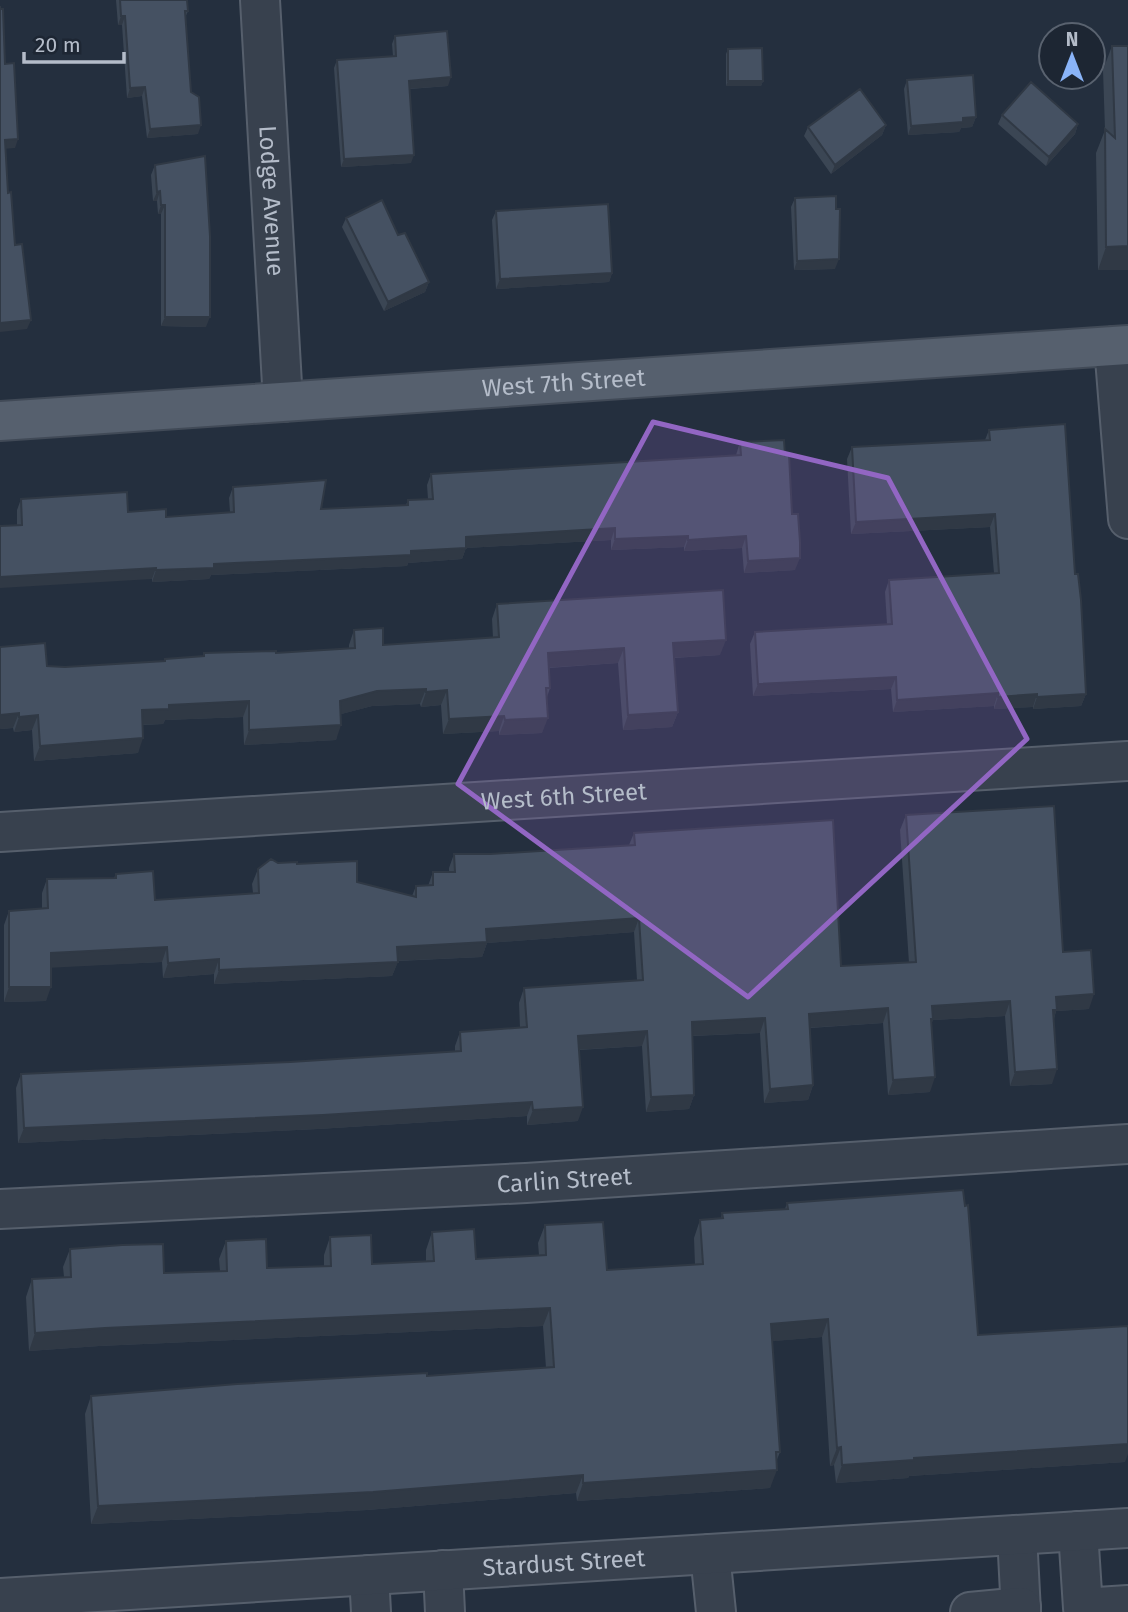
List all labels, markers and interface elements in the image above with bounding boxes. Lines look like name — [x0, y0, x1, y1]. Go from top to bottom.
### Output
scale bar — [24, 21, 124, 65]
north arrow — [1037, 21, 1107, 91]
text: N — [1066, 28, 1078, 51]
text: 20 m — [35, 32, 81, 58]
street label: Lodge Avenue — [253, 124, 290, 277]
street label: West 7th Street — [481, 364, 647, 402]
street label: West 6th Street — [480, 777, 648, 816]
street label: Carlin Street — [496, 1162, 633, 1198]
street label: Stardust Street — [482, 1544, 646, 1582]

